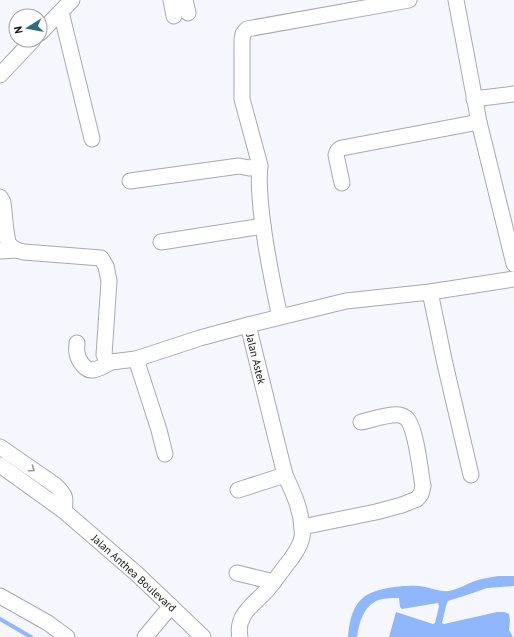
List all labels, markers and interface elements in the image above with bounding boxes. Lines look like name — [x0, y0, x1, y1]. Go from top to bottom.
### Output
north arrow — [8, 8, 48, 48]
text: N — [11, 25, 26, 35]
street label: Jalan Astek — [243, 331, 269, 386]
one-way arrow — [28, 464, 35, 472]
street label: Jalan Anthea Boulevard — [88, 531, 179, 615]

